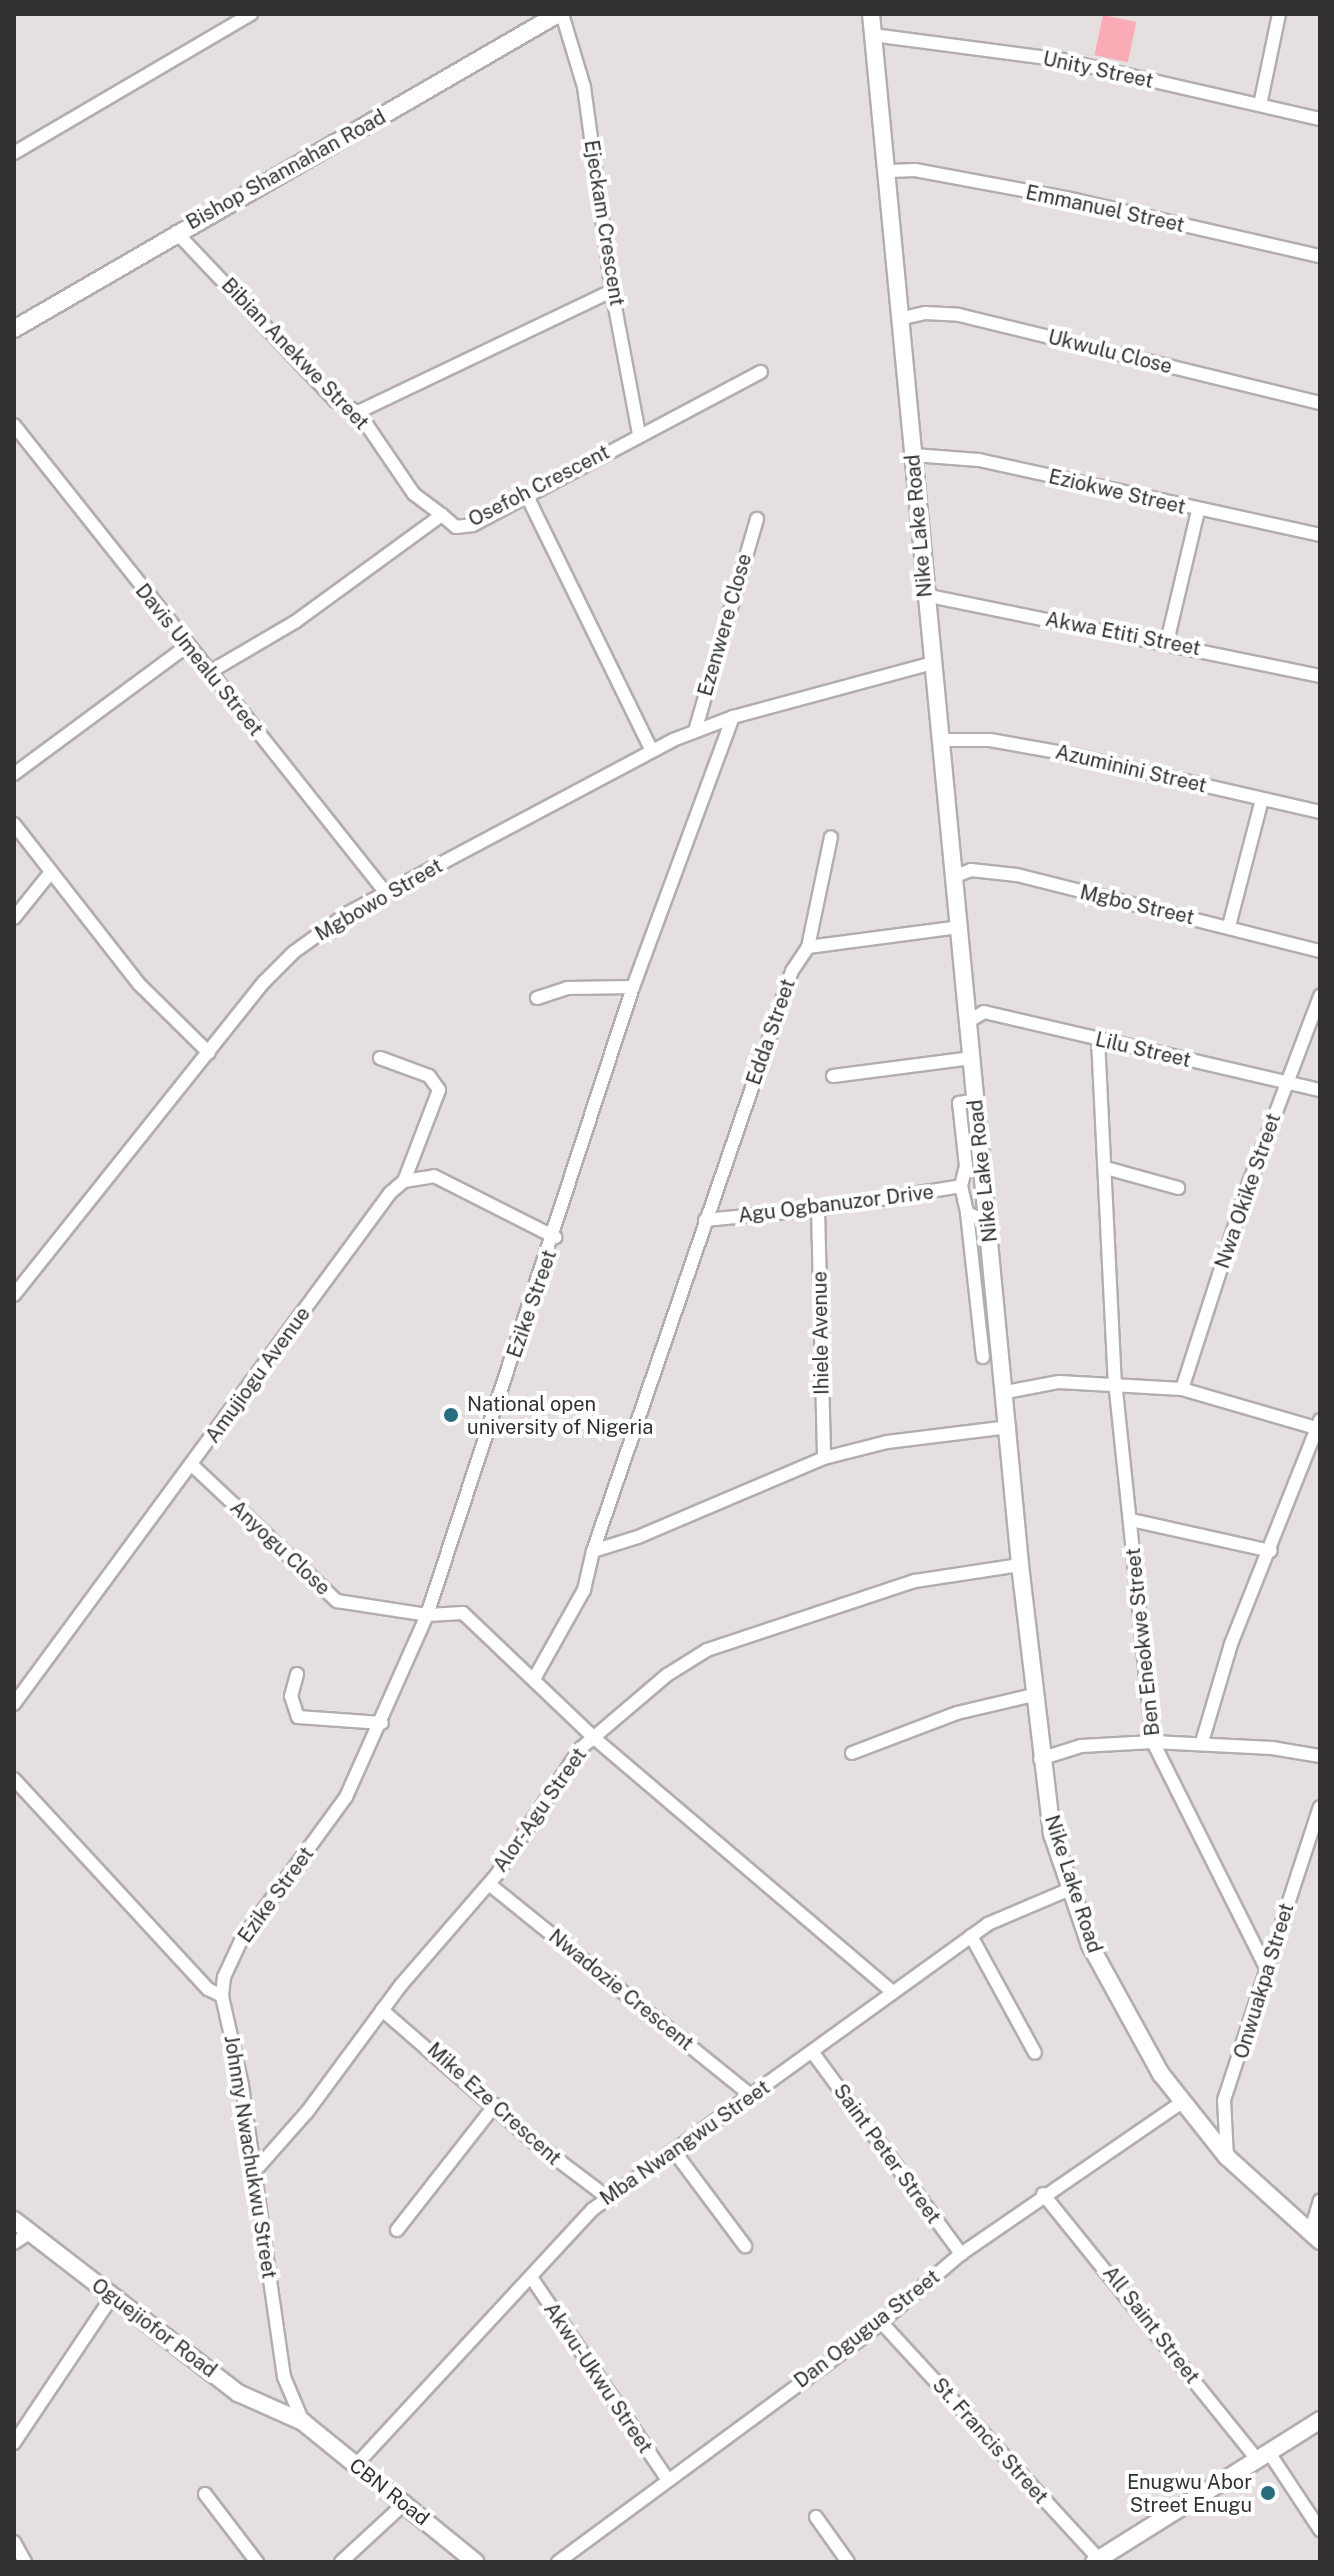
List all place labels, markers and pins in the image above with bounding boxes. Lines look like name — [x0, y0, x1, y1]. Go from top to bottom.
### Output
place label: National open university of Nigeria — [467, 1392, 654, 1439]
marker: National open university of Nigeria — [442, 1406, 460, 1424]
place label: Enugwu Abor Street Enugu — [1127, 2470, 1252, 2517]
marker: Enugwu Abor Street Enugu — [1259, 2484, 1277, 2502]

